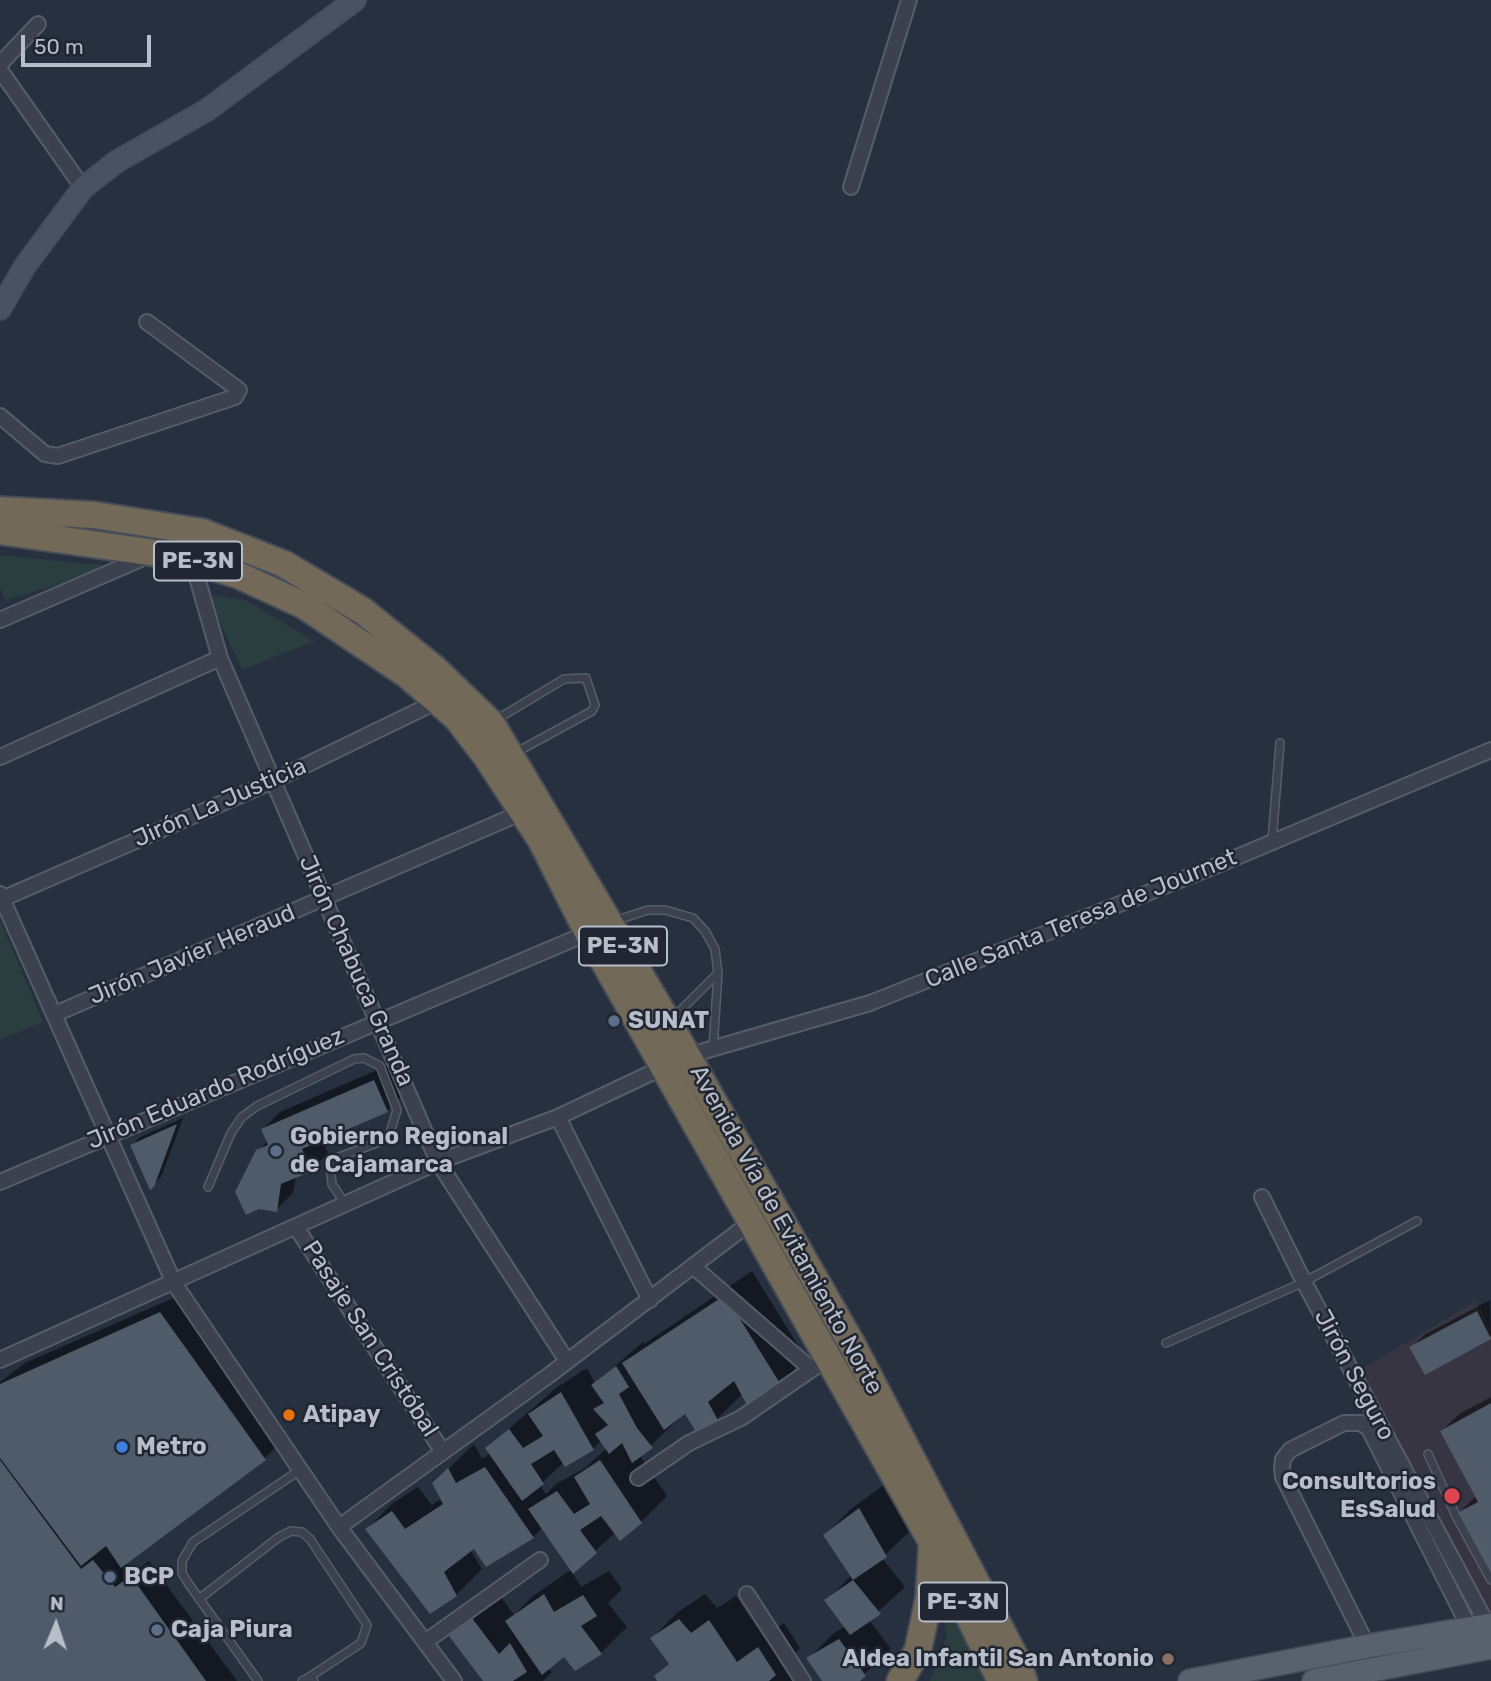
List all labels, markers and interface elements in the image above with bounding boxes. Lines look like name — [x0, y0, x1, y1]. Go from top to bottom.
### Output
scale bar — [24, 21, 154, 65]
text: 50 m — [34, 34, 84, 59]
road number: PE-3N — [154, 541, 242, 580]
street label: Jirón La Justicia — [129, 752, 311, 854]
street label: Calle Santa Teresa de Journet — [921, 843, 1241, 995]
street label: Jirón Chabuca Granda — [292, 851, 420, 1091]
street label: Jirón Javier Heraud — [85, 899, 299, 1011]
road number: PE-3N — [579, 926, 667, 965]
place label: SUNAT — [628, 1007, 709, 1035]
marker: SUNAT — [606, 1013, 622, 1029]
street label: Jirón Eduardo Rodríguez — [83, 1022, 349, 1156]
street label: Avenida Vía de Evitamiento Norte — [683, 1060, 889, 1400]
place label: Gobierno Regional de Cajamarca — [290, 1123, 508, 1179]
marker: Gobierno Regional de Cajamarca — [268, 1143, 284, 1159]
street label: Pasaje San Cristóbal — [296, 1236, 444, 1442]
street label: Jirón Seguro — [1308, 1305, 1400, 1445]
place label: Atipay — [303, 1401, 381, 1429]
marker: Atipay — [281, 1407, 297, 1423]
place label: Metro — [136, 1433, 207, 1461]
marker: Metro — [114, 1439, 130, 1455]
place label: Consultorios EsSalud — [1282, 1468, 1436, 1524]
marker: Consultorios EsSalud — [1442, 1486, 1462, 1506]
place label: BCP — [124, 1563, 174, 1591]
marker: BCP — [102, 1569, 118, 1585]
road number: PE-3N — [919, 1582, 1007, 1622]
north arrow — [21, 1590, 91, 1660]
text: N — [50, 1592, 64, 1615]
place label: Caja Piura — [171, 1616, 293, 1644]
marker: Caja Piura — [149, 1622, 165, 1638]
place label: Aldea Infantil San Antonio — [842, 1645, 1154, 1673]
marker: Aldea Infantil San Antonio — [1160, 1651, 1176, 1667]

